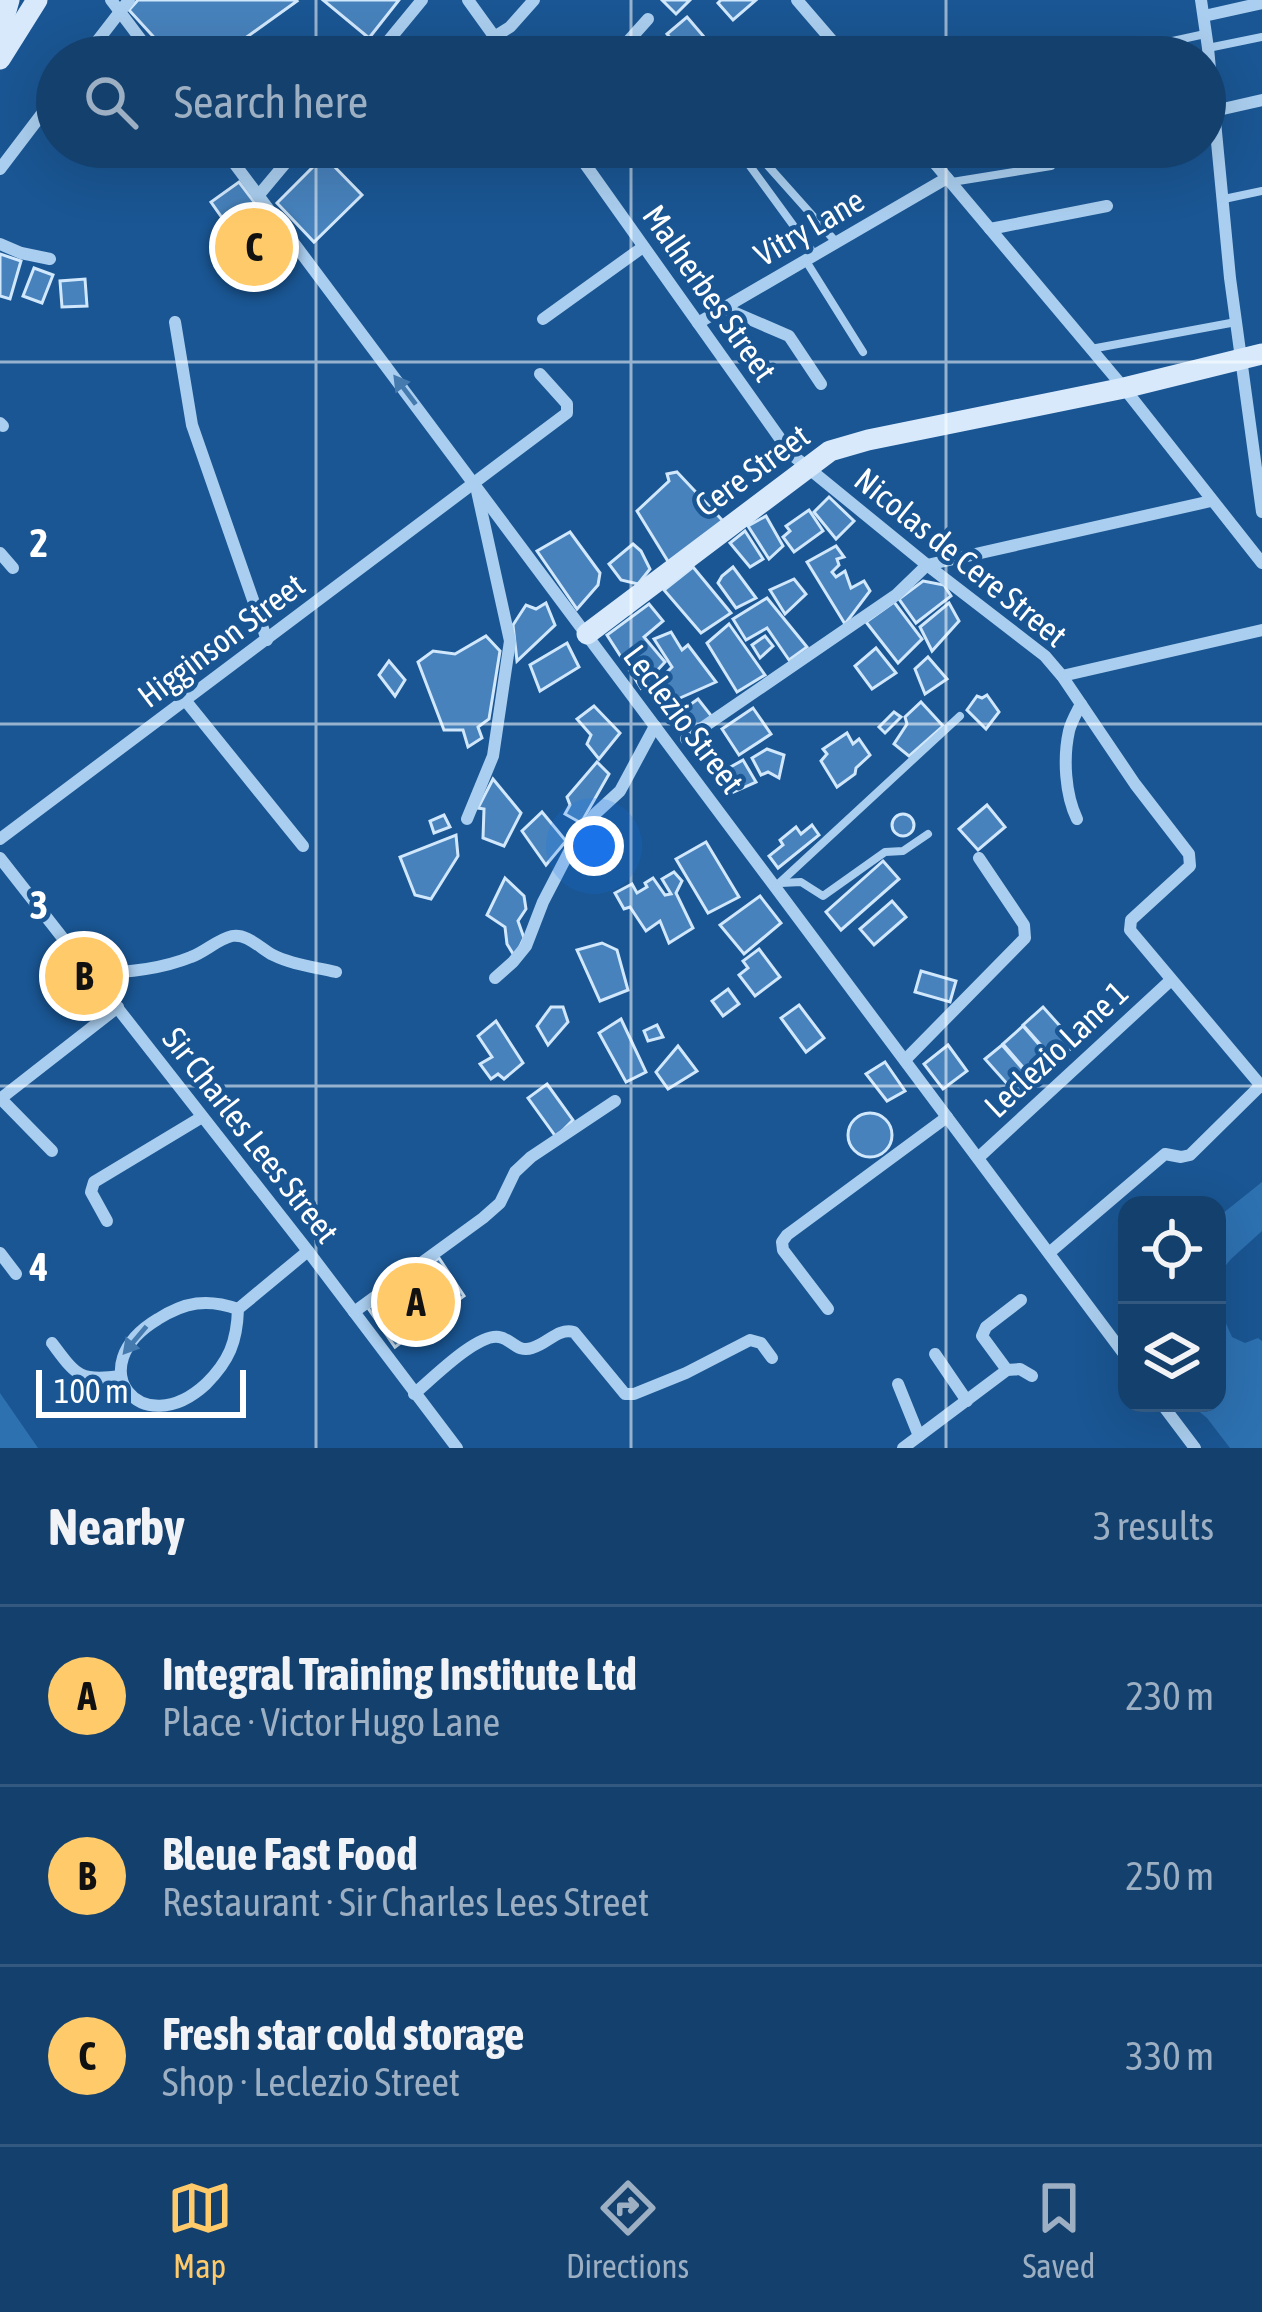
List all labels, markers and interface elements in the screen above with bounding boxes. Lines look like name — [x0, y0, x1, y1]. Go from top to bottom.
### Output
search box — [36, 36, 1226, 168]
icon: search — [78, 69, 144, 135]
text: Search here — [174, 76, 368, 128]
street label: Vitry Lane — [747, 180, 871, 274]
street label: Malherbes Street — [635, 198, 785, 388]
pin: C — [215, 202, 293, 292]
one-way arrow — [393, 375, 417, 406]
street label: Cere Street — [688, 416, 816, 524]
street label: Nicolas de Cere Street — [847, 460, 1075, 654]
text: 2 — [30, 521, 48, 565]
street label: Higginson Street — [130, 565, 312, 715]
street label: Leclezio Street — [616, 638, 752, 800]
your location — [564, 816, 624, 876]
text: 3 — [30, 883, 48, 927]
pin: B — [45, 931, 123, 1021]
street label: Leclezio Lane 1 — [977, 973, 1135, 1125]
street label: Sir Charles Lees Street — [155, 1020, 347, 1250]
map controls — [1118, 1196, 1226, 1412]
button: locate — [1118, 1196, 1226, 1304]
text: 4 — [29, 1245, 48, 1289]
pin: A — [377, 1257, 455, 1347]
button: layers — [1118, 1304, 1226, 1412]
one-way arrow — [122, 1324, 148, 1354]
scale bar — [36, 1364, 246, 1417]
text: 100 m — [54, 1372, 129, 1410]
text: Nearby — [48, 1497, 185, 1556]
text: 3 results — [1093, 1504, 1214, 1548]
text: Integral Training Institute Ltd — [162, 1648, 637, 1700]
text: A — [77, 1674, 97, 1718]
text: 230 m — [1126, 1674, 1214, 1718]
text: Place · Victor Hugo Lane — [162, 1700, 500, 1744]
text: Bleue Fast Food — [162, 1828, 418, 1880]
text: B — [78, 1854, 96, 1898]
text: 250 m — [1126, 1854, 1214, 1898]
text: Restaurant · Sir Charles Lees Street — [162, 1880, 649, 1924]
text: Fresh star cold storage — [162, 2008, 525, 2060]
text: C — [78, 2034, 96, 2078]
text: 330 m — [1126, 2034, 1214, 2078]
text: Shop · Leclezio Street — [162, 2060, 460, 2104]
tab: Map — [167, 2175, 233, 2285]
tab: Directions — [566, 2175, 689, 2285]
tab: Saved — [1022, 2175, 1095, 2285]

